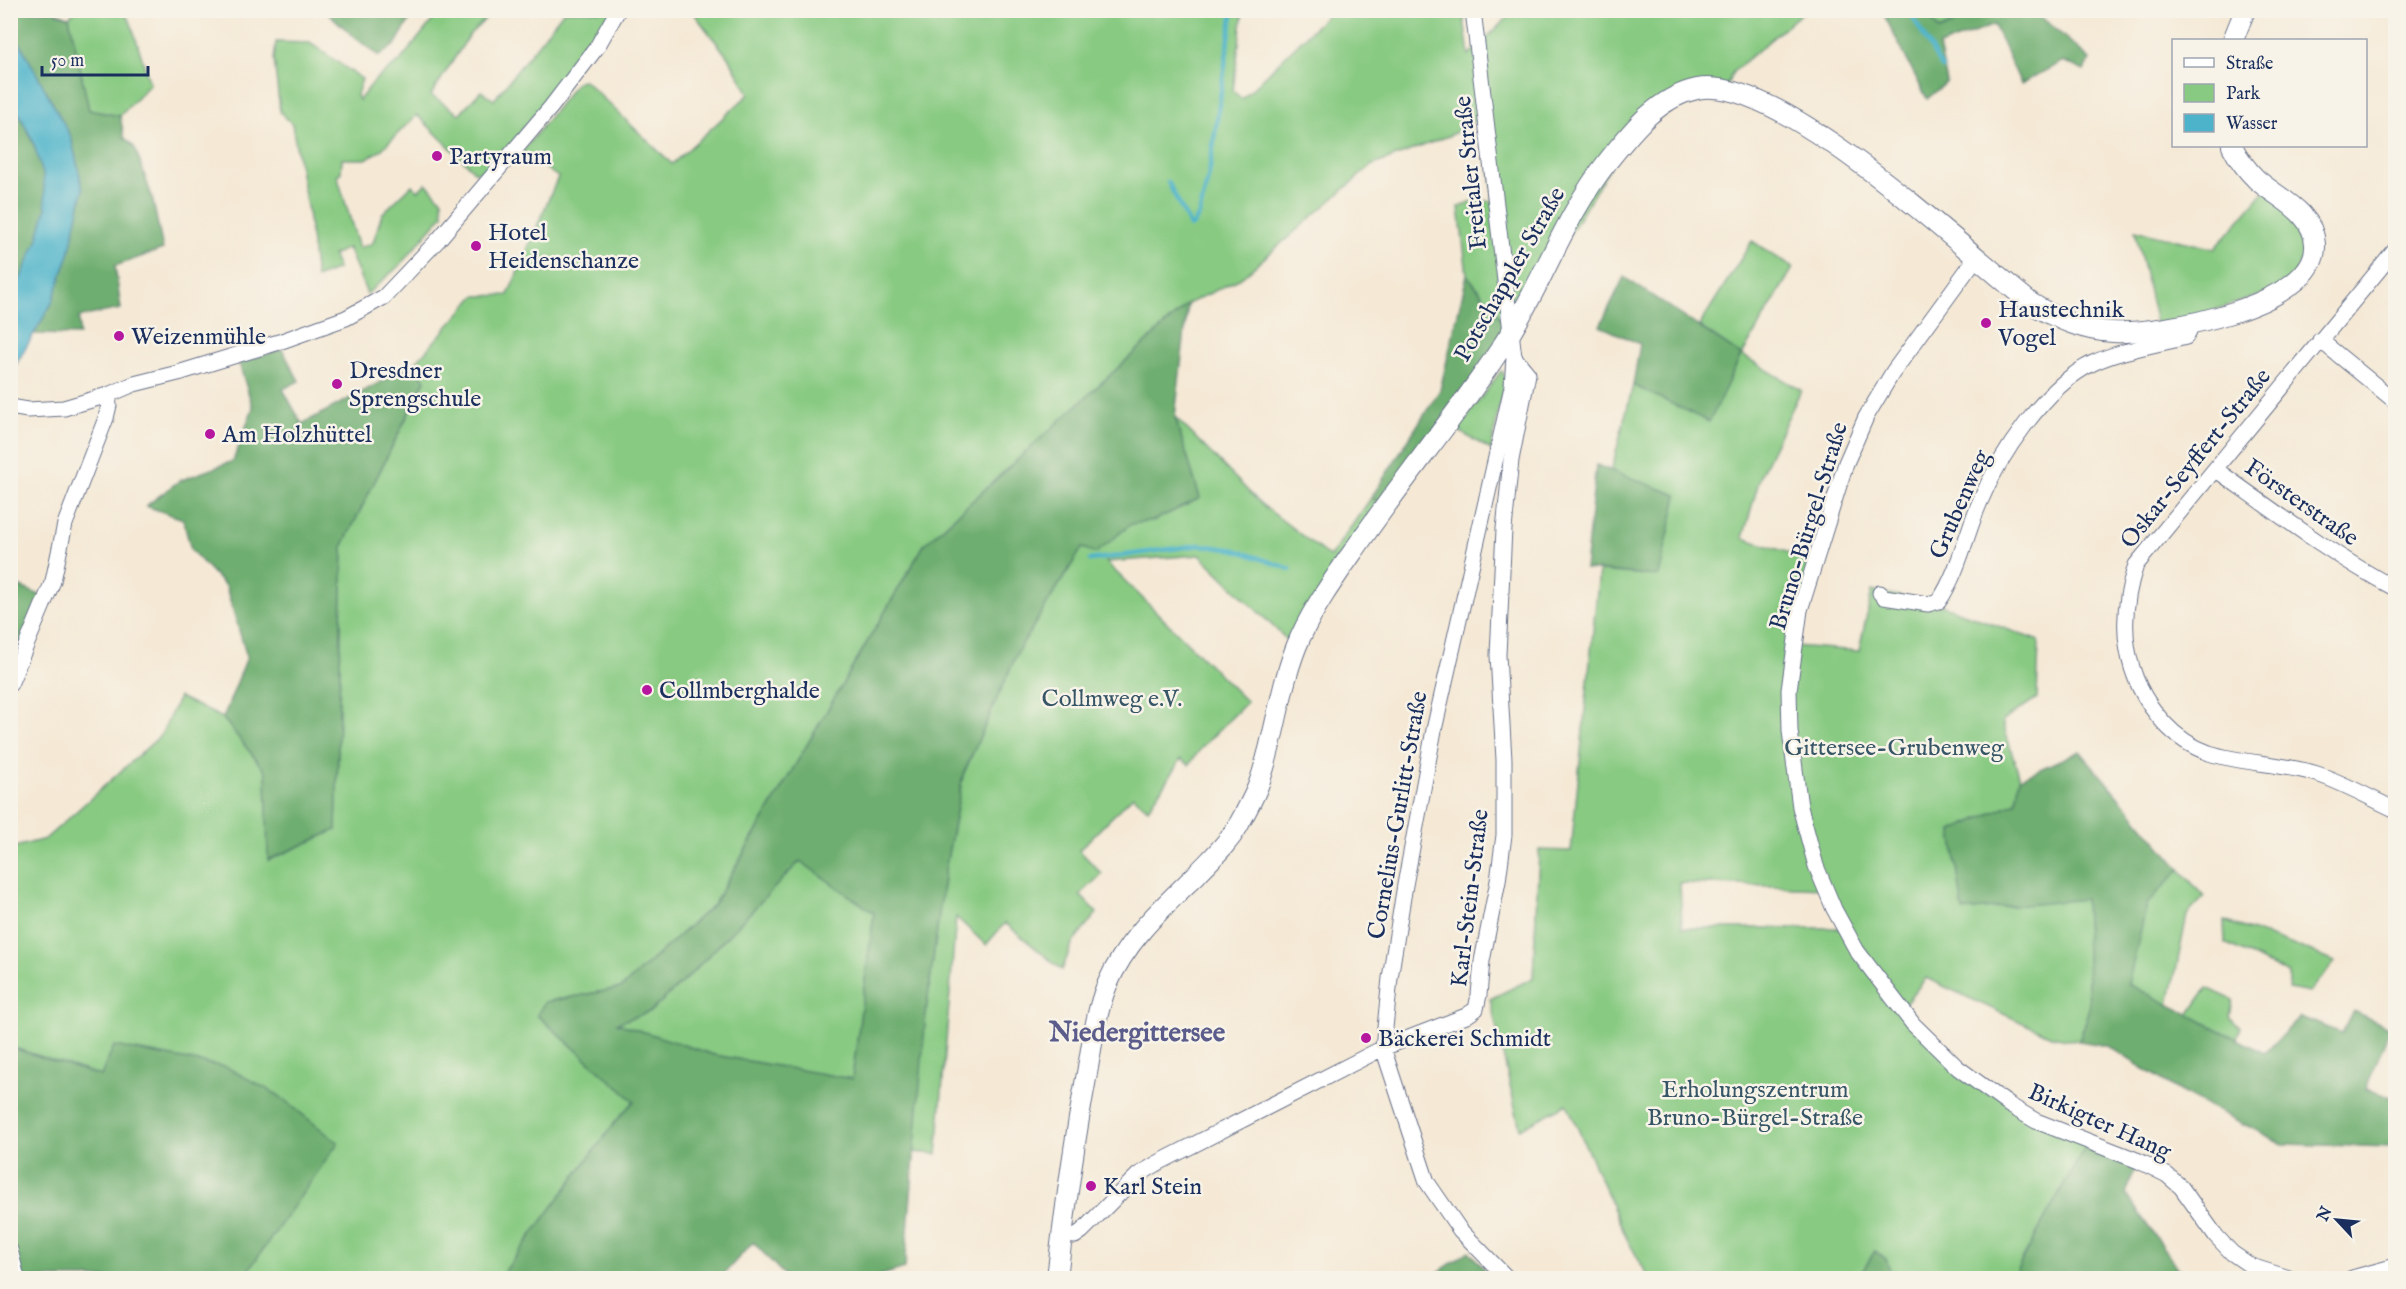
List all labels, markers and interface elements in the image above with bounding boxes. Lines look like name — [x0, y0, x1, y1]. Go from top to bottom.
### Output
scale bar — [42, 39, 148, 77]
legend — [2172, 39, 2367, 147]
text: 50 m — [51, 50, 84, 73]
text: Straße — [2226, 53, 2273, 76]
text: Park — [2226, 83, 2261, 106]
street label: Freitaler Straße — [1448, 94, 1495, 251]
text: Wasser — [2226, 113, 2278, 136]
place label: Partyraum — [449, 142, 552, 173]
marker: Partyraum — [430, 149, 444, 163]
street label: Potschappler Straße — [1448, 182, 1573, 368]
place label: Hotel Heidenschanze — [488, 218, 639, 277]
marker: Hotel Heidenschanze — [469, 239, 483, 253]
place label: Haustechnik Vogel — [1997, 295, 2124, 354]
marker: Haustechnik Vogel — [1979, 316, 1993, 330]
place label: Weizenmühle — [131, 322, 266, 353]
marker: Weizenmühle — [112, 329, 126, 343]
place label: Dresdner Sprengschule — [349, 356, 481, 415]
street label: Oskar-Seyffert-Straße — [2114, 362, 2278, 555]
marker: Dresdner Sprengschule — [330, 377, 344, 391]
street label: Bruno-Bürgel-Straße — [1763, 419, 1856, 634]
place label: Am Holzhüttel — [221, 420, 372, 451]
marker: Am Holzhüttel — [203, 427, 217, 441]
street label: Grubenweg — [1923, 444, 1999, 564]
street label: Försterstraße — [2238, 453, 2364, 554]
place label: Collmberghalde — [659, 676, 820, 707]
marker: Collmberghalde — [640, 683, 654, 697]
park label: Collmweg e.V. — [1042, 684, 1182, 715]
street label: Cornelius-Gurlitt-Straße — [1361, 689, 1436, 942]
park label: Gittersee-Grubenweg — [1784, 733, 2005, 764]
street label: Karl-Stein-Straße — [1444, 807, 1497, 989]
district label: Niedergittersee — [1048, 1017, 1226, 1051]
place label: Bäckerei Schmidt — [1378, 1024, 1551, 1055]
marker: Bäckerei Schmidt — [1359, 1031, 1373, 1045]
park label: Erholungszentrum Bruno-Bürgel-Straße — [1647, 1075, 1863, 1134]
street label: Birkigter Hang — [2023, 1077, 2177, 1168]
place label: Karl Stein — [1103, 1172, 1202, 1203]
marker: Karl Stein — [1084, 1179, 1098, 1193]
north arrow — [2307, 1190, 2367, 1250]
text: N — [2313, 1204, 2337, 1226]

